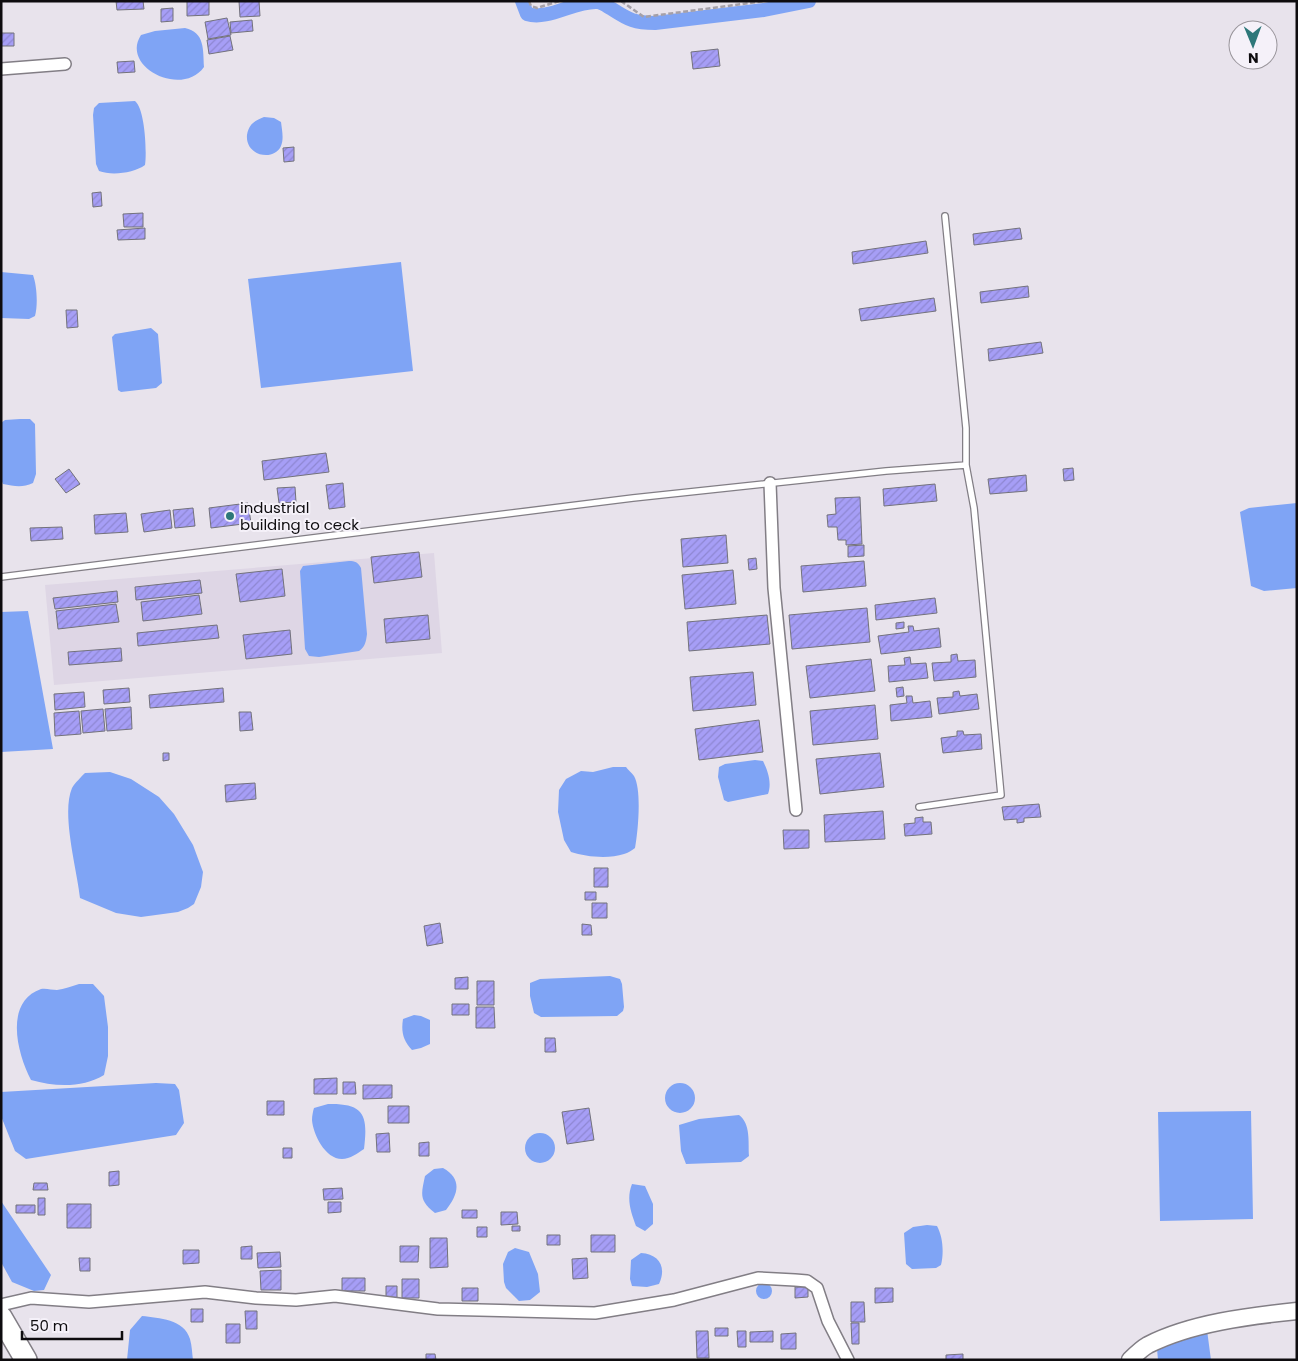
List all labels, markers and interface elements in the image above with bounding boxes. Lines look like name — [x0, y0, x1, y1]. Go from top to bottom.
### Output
north arrow — [1228, 20, 1278, 70]
text: N — [1248, 48, 1259, 68]
place label: industrial building to ceck — [240, 497, 359, 535]
marker: industrial building to ceck — [224, 510, 236, 522]
scale bar — [22, 1308, 122, 1340]
text: 50 m — [30, 1315, 68, 1336]

